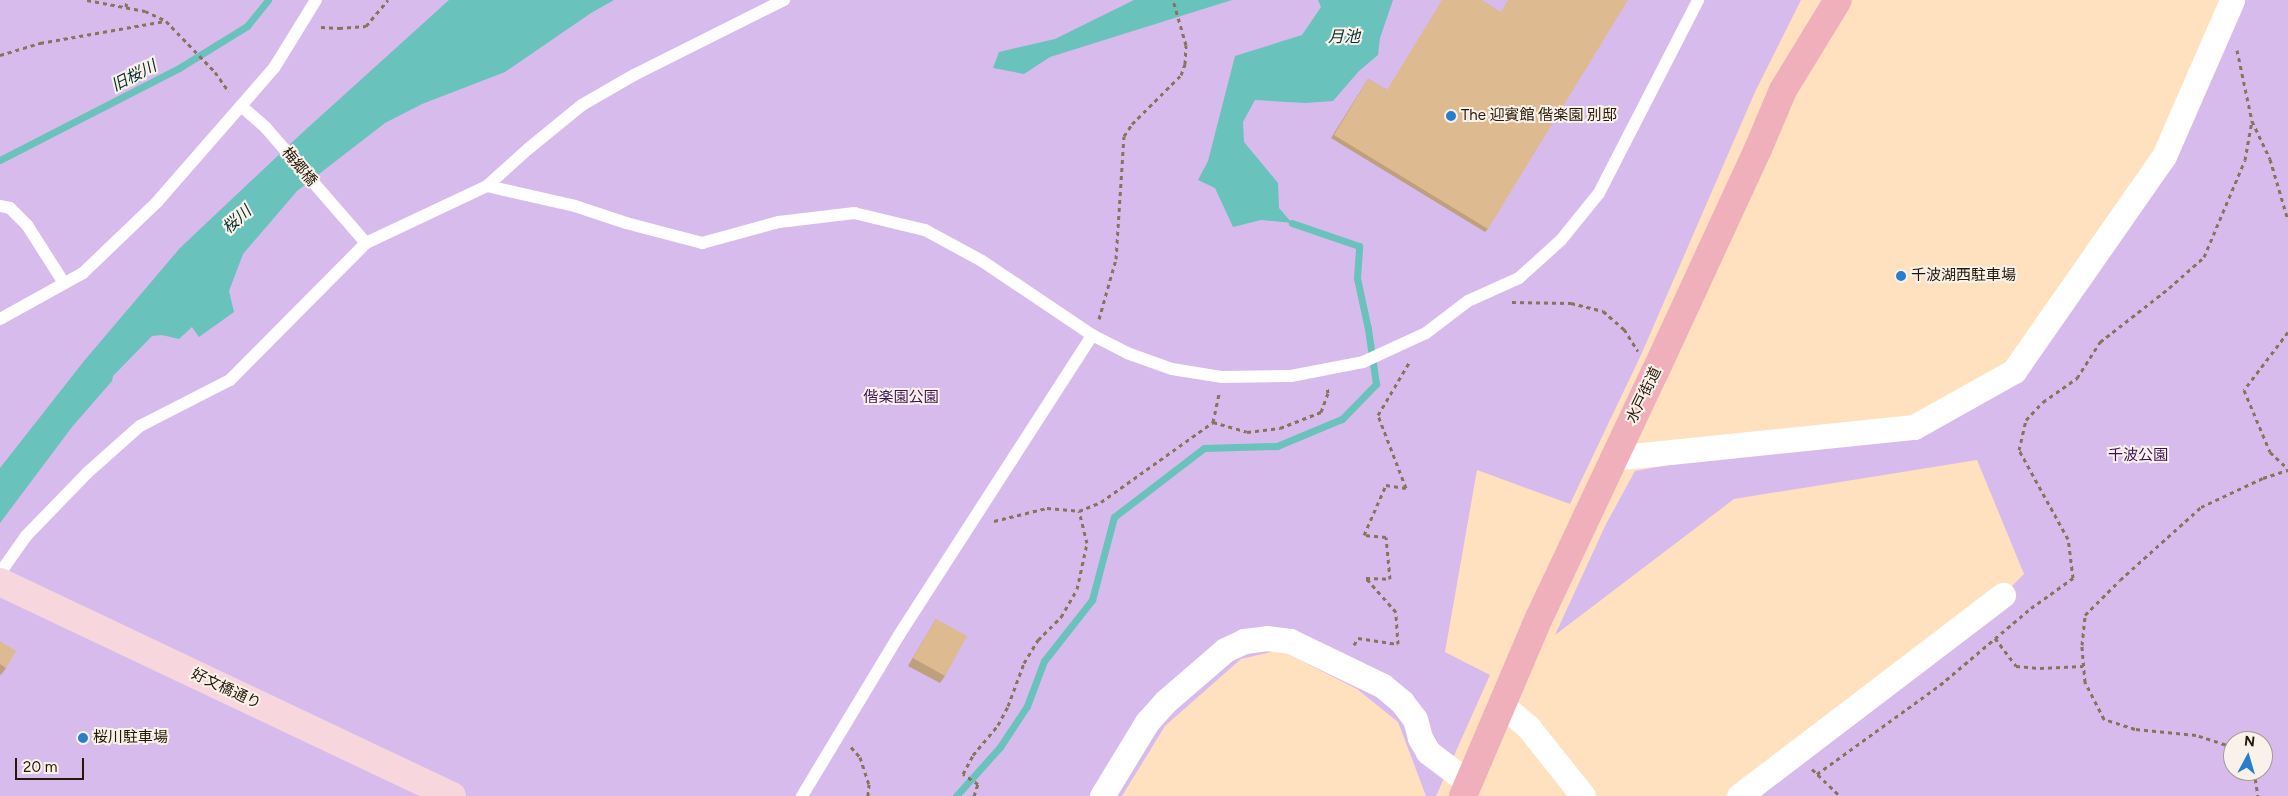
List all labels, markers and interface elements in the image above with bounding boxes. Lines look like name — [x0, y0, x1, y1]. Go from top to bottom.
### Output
water label: 月池 — [1328, 27, 1360, 47]
water label: 旧桜川 — [108, 57, 160, 95]
place label: The 迎賓館 偕楽園 別邸 — [1461, 107, 1617, 125]
marker: The 迎賓館 偕楽園 別邸 — [1445, 110, 1457, 122]
street label: 梅郷橋 — [278, 144, 320, 190]
water label: 桜川 — [219, 202, 255, 238]
place label: 千波湖西駐車場 — [1911, 267, 2016, 285]
marker: 千波湖西駐車場 — [1895, 270, 1907, 282]
street label: 水戸街道 — [1623, 364, 1665, 426]
park label: 偕楽園公園 — [864, 389, 938, 407]
park label: 千波公園 — [2108, 447, 2168, 465]
street label: 好文橋通り — [188, 665, 264, 713]
place label: 桜川駐車場 — [93, 729, 168, 747]
north arrow — [2223, 731, 2273, 781]
marker: 桜川駐車場 — [77, 732, 89, 744]
text: N — [2243, 733, 2256, 751]
scale bar — [18, 748, 86, 780]
text: 20 m — [23, 758, 57, 776]

